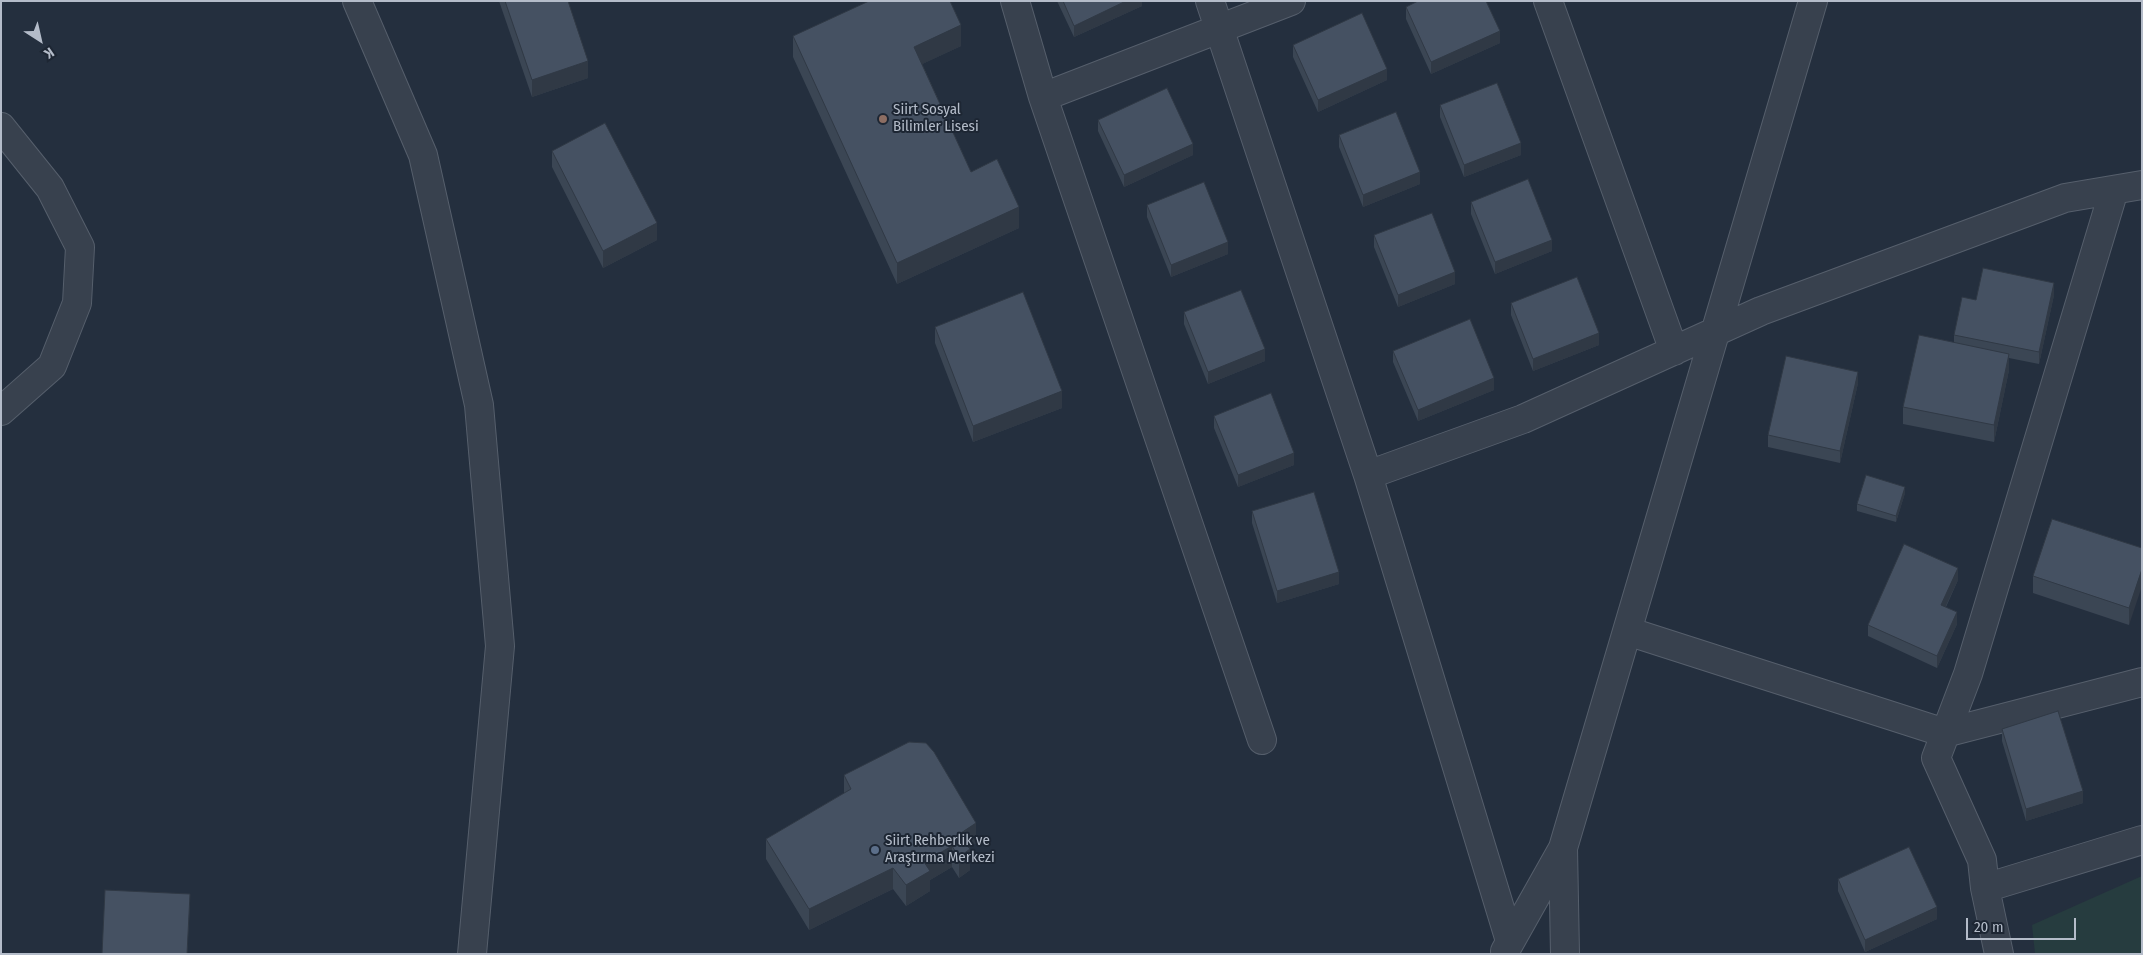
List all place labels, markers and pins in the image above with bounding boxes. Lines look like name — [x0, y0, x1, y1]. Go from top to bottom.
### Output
place label: Siirt Sosyal Bilimler Lisesi — [893, 101, 979, 136]
marker: Siirt Sosyal Bilimler Lisesi — [877, 113, 889, 125]
place label: Siirt Rehberlik ve Araştırma Merkezi — [885, 832, 995, 867]
marker: Siirt Rehberlik ve Araştırma Merkezi — [869, 844, 881, 856]

